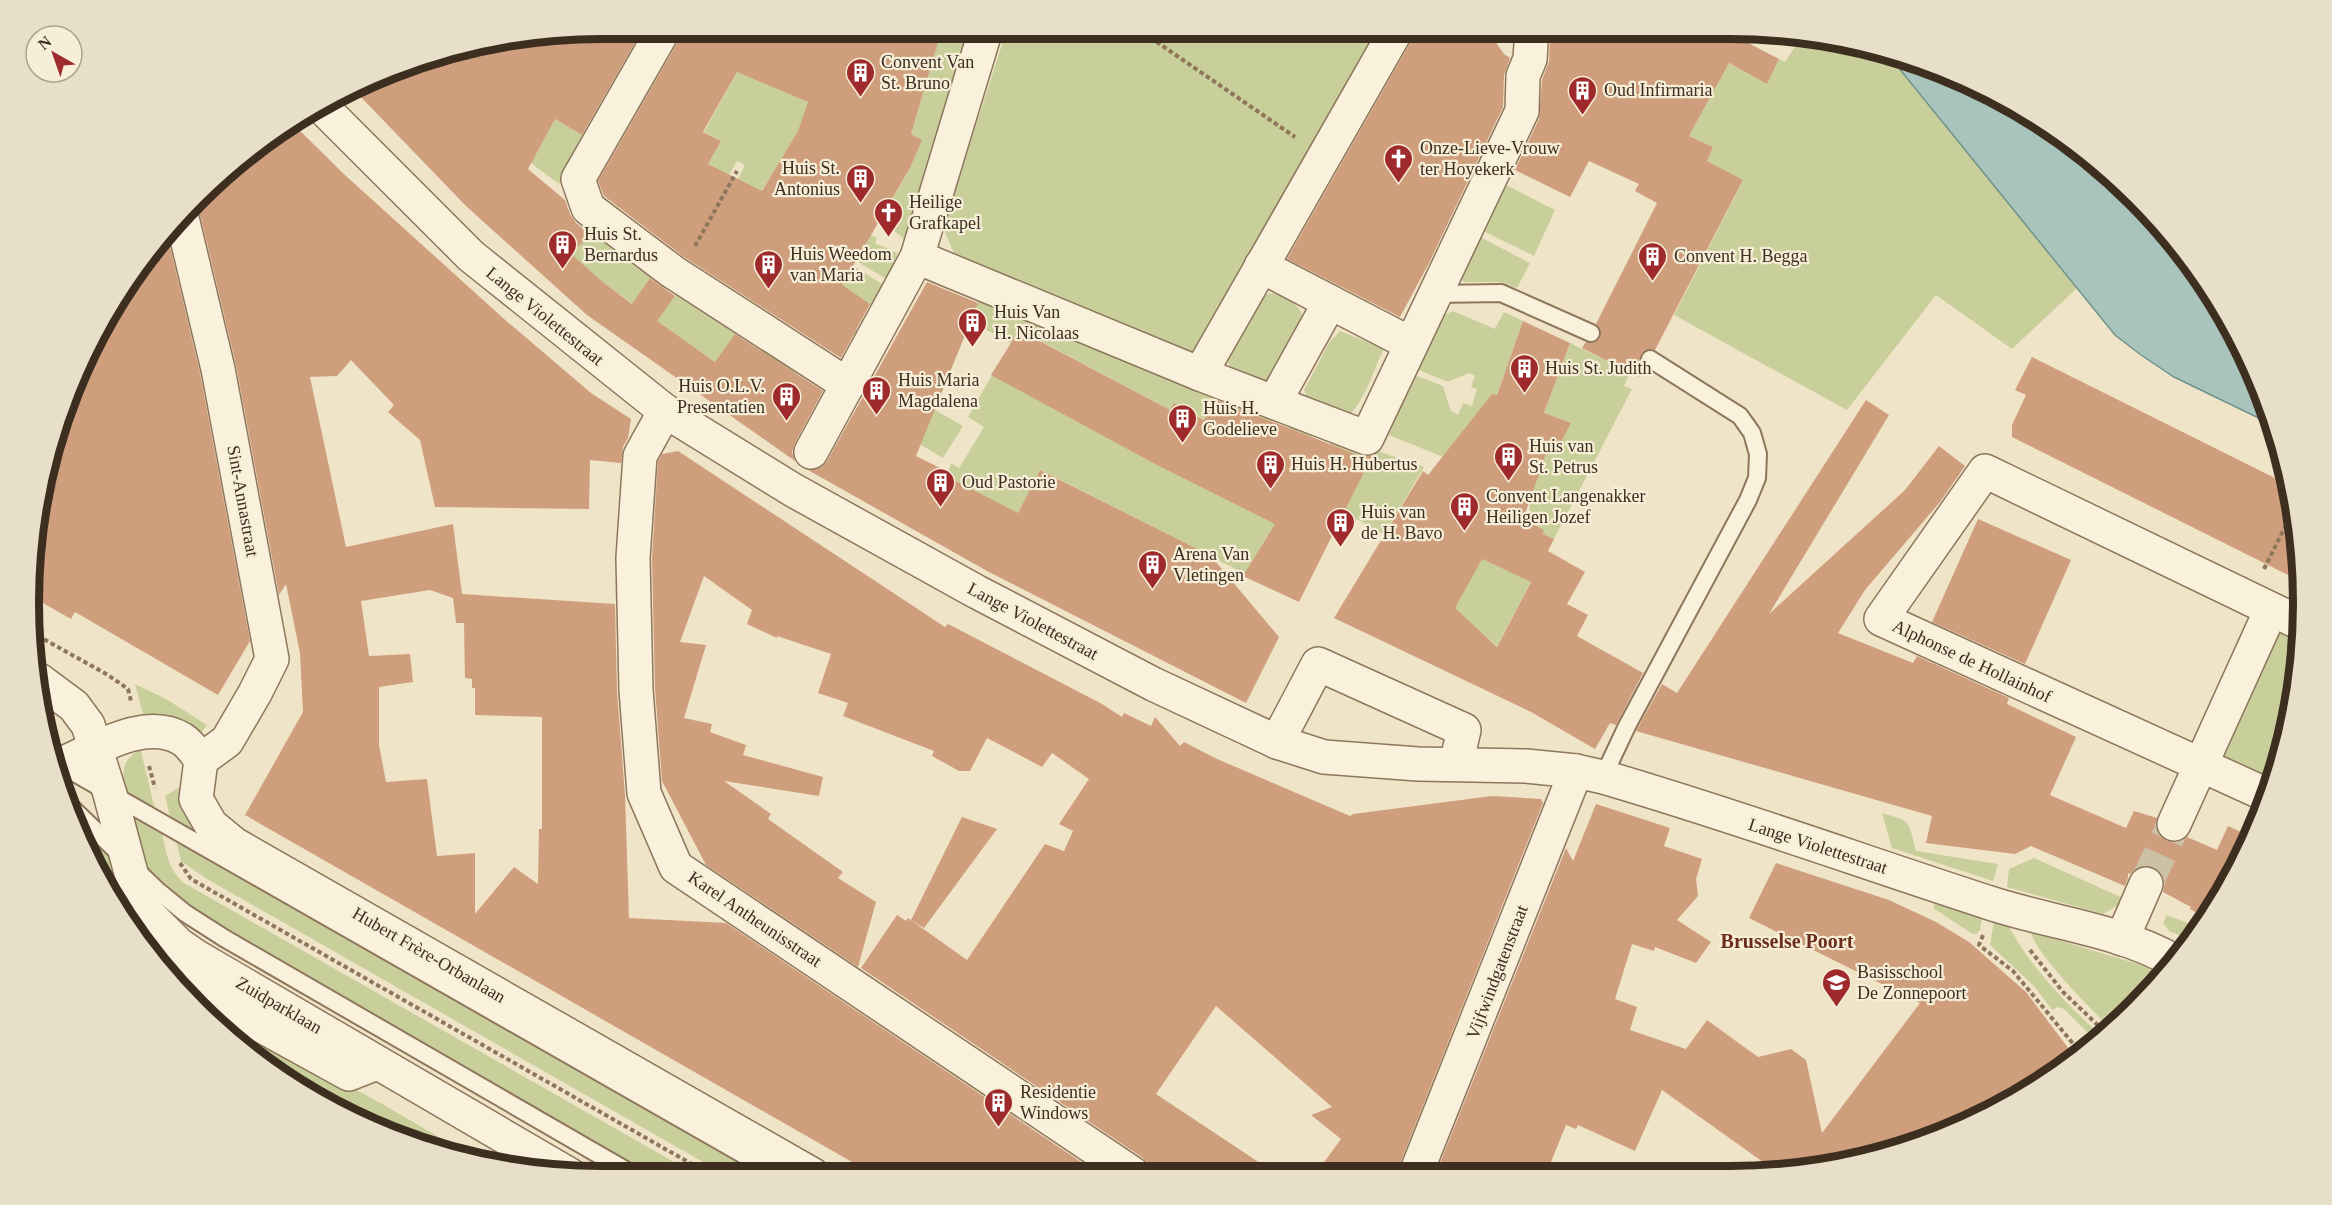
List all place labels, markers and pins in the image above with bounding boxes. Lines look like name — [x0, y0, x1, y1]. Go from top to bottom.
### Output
place label: Convent Van St. Bruno — [881, 52, 974, 93]
building icon: Convent Van St. Bruno — [844, 56, 876, 98]
building icon: Oud Infirmaria — [1567, 74, 1599, 116]
place label: Oud Infirmaria — [1604, 80, 1712, 100]
place label: Onze-Lieve-Vrouw ter Hoyekerk — [1420, 138, 1560, 179]
church icon: Onze-Lieve-Vrouw ter Hoyekerk — [1383, 142, 1415, 184]
place label: Huis St. Antonius — [774, 158, 840, 199]
building icon: Huis St. Antonius — [845, 162, 877, 204]
place label: Heilige Grafkapel — [909, 192, 981, 233]
church icon: Heilige Grafkapel — [872, 196, 904, 238]
place label: Huis St. Bernardus — [584, 224, 658, 265]
building icon: Huis St. Bernardus — [547, 228, 579, 270]
building icon: Convent H. Begga — [1637, 240, 1669, 282]
place label: Huis Weedom van Maria — [790, 244, 892, 285]
place label: Convent H. Begga — [1674, 246, 1807, 266]
building icon: Huis Weedom van Maria — [753, 248, 785, 290]
place label: Huis Van H. Nicolaas — [994, 302, 1079, 343]
building icon: Huis Van H. Nicolaas — [957, 306, 989, 348]
building icon: Huis St. Judith — [1508, 352, 1540, 394]
place label: Huis St. Judith — [1545, 358, 1652, 378]
place label: Huis Maria Magdalena — [898, 370, 979, 411]
building icon: Huis Maria Magdalena — [861, 374, 893, 416]
place label: Huis O.L.V. Presentatien — [677, 376, 765, 417]
building icon: Huis O.L.V. Presentatien — [770, 380, 802, 422]
place label: Huis H. Godelieve — [1203, 398, 1277, 439]
building icon: Huis H. Godelieve — [1166, 402, 1198, 444]
place label: Huis van St. Petrus — [1529, 436, 1598, 477]
building icon: Huis van St. Petrus — [1492, 440, 1524, 482]
building icon: Huis H. Hubertus — [1254, 448, 1286, 490]
place label: Huis H. Hubertus — [1291, 454, 1418, 474]
building icon: Oud Pastorie — [925, 466, 957, 508]
place label: Oud Pastorie — [962, 472, 1056, 492]
place label: Convent Langenakker Heiligen Jozef — [1486, 486, 1645, 527]
building icon: Convent Langenakker Heiligen Jozef — [1449, 490, 1481, 532]
place label: Huis van de H. Bavo — [1361, 502, 1442, 543]
building icon: Huis van de H. Bavo — [1324, 506, 1356, 548]
place label: Arena Van Vletingen — [1173, 544, 1249, 585]
building icon: Arena Van Vletingen — [1136, 548, 1168, 590]
place label: Basisschool De Zonnepoort — [1857, 962, 1966, 1003]
school or university icon: Basisschool De Zonnepoort — [1820, 966, 1852, 1008]
place label: Residentie Windows — [1020, 1082, 1096, 1123]
building icon: Residentie Windows — [983, 1086, 1015, 1128]

